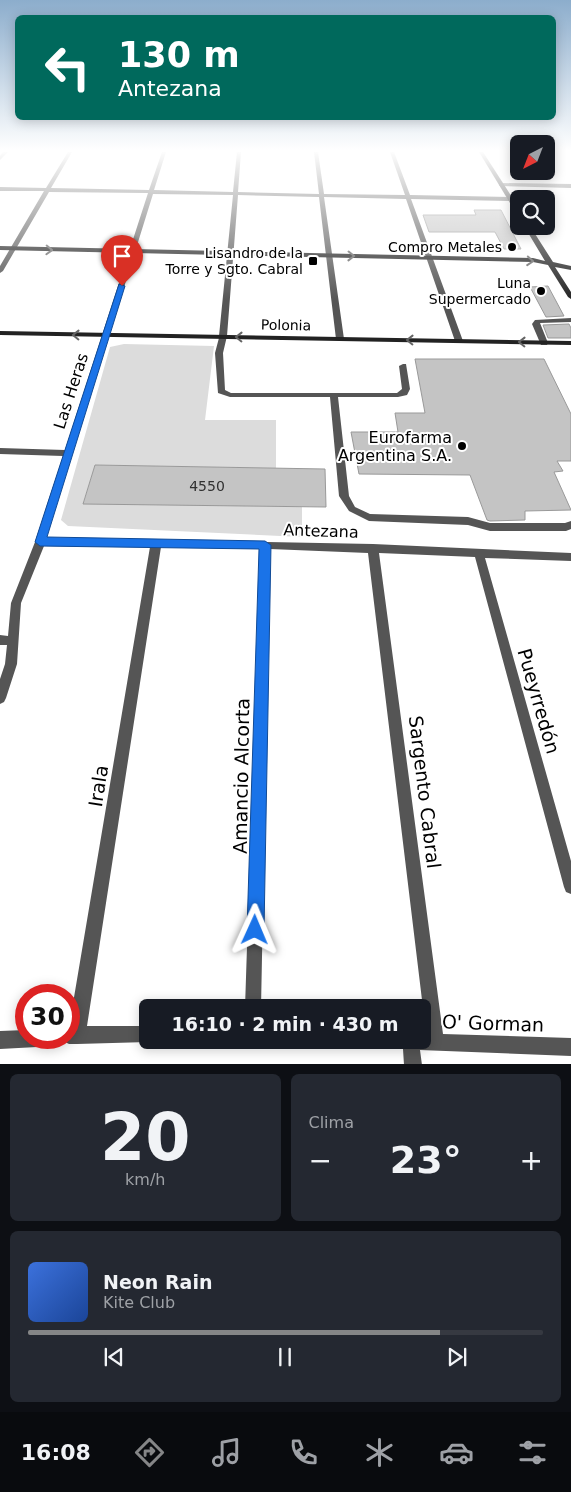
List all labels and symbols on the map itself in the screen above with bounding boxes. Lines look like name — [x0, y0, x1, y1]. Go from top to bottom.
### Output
north arrow — [510, 135, 555, 180]
pin — [101, 235, 143, 286]
place label: Compro Metales — [388, 239, 502, 255]
marker: Compro Metales — [506, 241, 518, 253]
one-way arrow — [45, 244, 53, 255]
place label: Lisandro de la Torre y Sgto. Cabral — [165, 245, 303, 277]
one-way arrow — [347, 251, 355, 262]
marker: Lisandro de la Torre y Sgto. Cabral — [307, 255, 319, 267]
one-way arrow — [526, 255, 534, 266]
place label: Luna Supermercado — [429, 275, 531, 307]
marker: Luna Supermercado — [535, 285, 547, 297]
street label: Polonia — [261, 317, 311, 333]
one-way arrow — [72, 329, 80, 340]
one-way arrow — [235, 331, 243, 342]
one-way arrow — [406, 335, 414, 345]
one-way arrow — [518, 337, 526, 347]
street label: Las Heras — [50, 351, 92, 431]
place label: Eurofarma Argentina S.A. — [338, 428, 452, 465]
marker: Eurofarma Argentina S.A. — [456, 440, 468, 452]
house number: 4550 — [189, 478, 225, 494]
street label: Antezana — [283, 520, 359, 542]
street label: Pueyrredón — [513, 646, 565, 756]
street label: Amancio Alcorta — [229, 698, 253, 854]
street label: Sargento Cabral — [405, 714, 445, 870]
street label: Irala — [84, 764, 112, 808]
position arrow — [228, 903, 280, 955]
speed limit sign: 30 — [15, 984, 80, 1049]
street label: O' Gorman — [442, 1010, 544, 1036]

